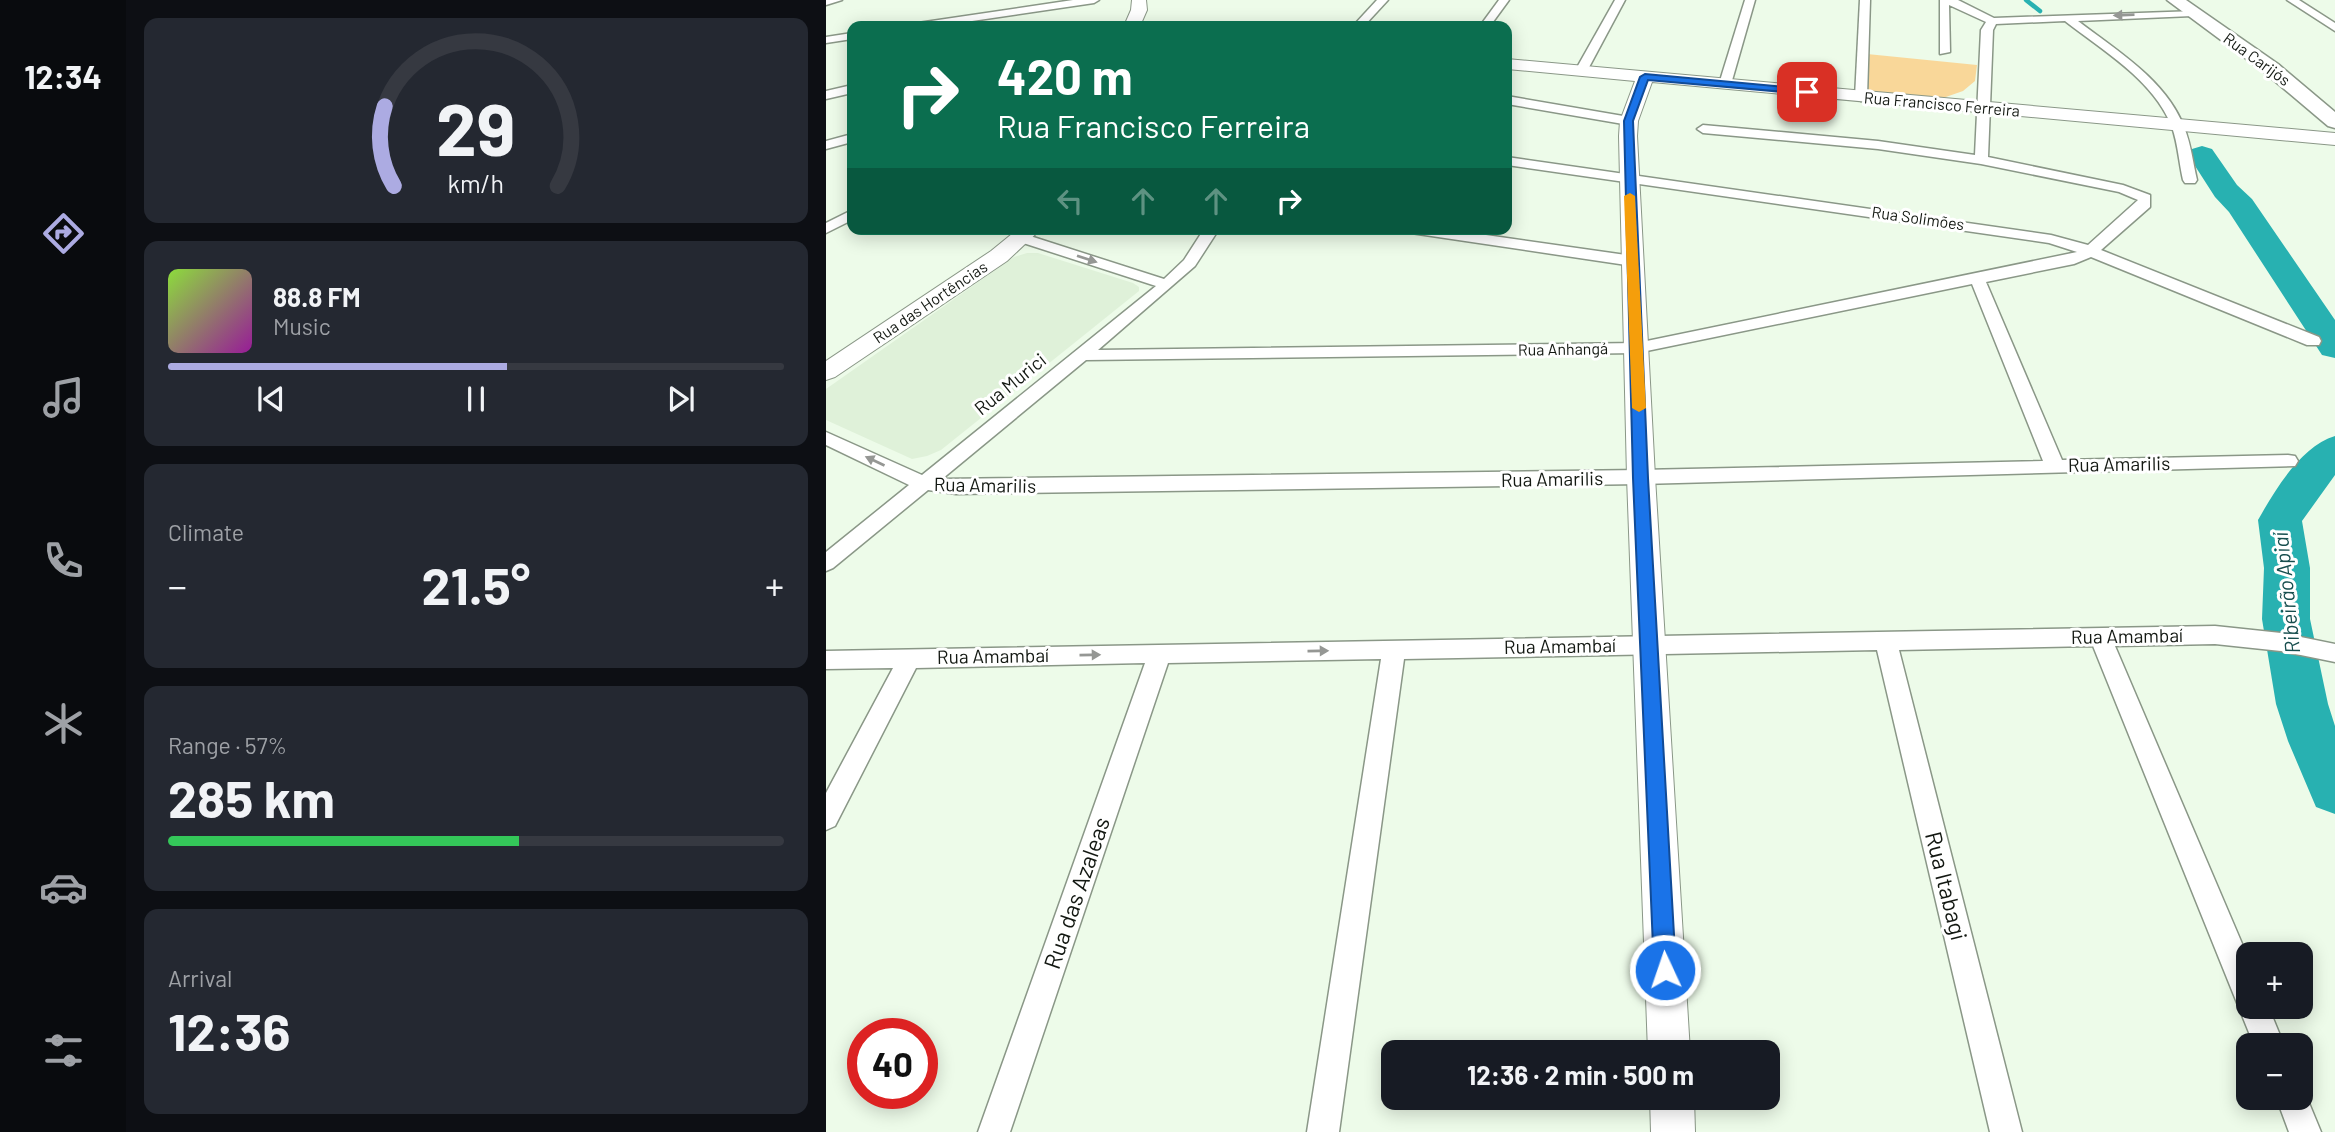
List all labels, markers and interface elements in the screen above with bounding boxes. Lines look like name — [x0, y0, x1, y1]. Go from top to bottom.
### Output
one-way arrow — [2113, 10, 2135, 21]
street label: Rua Carijós — [2220, 28, 2294, 89]
text: 420 m — [997, 46, 1133, 105]
icon: right — [882, 49, 973, 140]
text: 12:34 — [24, 57, 102, 95]
pin — [1777, 62, 1837, 122]
icon: arrive — [1788, 73, 1826, 111]
text: 29 — [436, 84, 516, 172]
street label: Rua Francisco Ferreira — [1863, 87, 2021, 120]
text: Rua Francisco Ferreira — [997, 106, 1310, 144]
text: km/h — [448, 168, 504, 198]
icon: left — [1051, 182, 1089, 220]
icon: ahead — [1124, 182, 1162, 220]
icon: ahead — [1197, 182, 1235, 220]
icon: right — [1270, 182, 1308, 220]
street label: Rua Solimões — [1871, 202, 1966, 233]
icon: directions — [39, 209, 88, 258]
one-way arrow — [1076, 254, 1097, 264]
street label: Rua das Hortências — [869, 256, 990, 347]
text: 88.8 FM — [273, 281, 361, 312]
text: Music — [273, 312, 331, 340]
street label: Rua Anhangá — [1518, 338, 1608, 359]
street label: Rua Murici — [969, 348, 1050, 419]
icon: music — [39, 373, 88, 422]
icon: previous — [252, 380, 290, 418]
icon: pause — [457, 380, 495, 418]
icon: next — [662, 380, 700, 418]
street label: Rua Amarilis — [2068, 451, 2170, 476]
one-way arrow — [865, 455, 885, 467]
street label: Rua Amarilis — [1501, 466, 1603, 491]
street label: Rua Amarilis — [934, 472, 1036, 497]
text: Climate — [168, 518, 244, 546]
water label: Ribeirão Apiaí — [2267, 530, 2304, 655]
icon: phone — [39, 536, 88, 585]
text: 21.5° — [422, 553, 530, 615]
text: − — [168, 562, 187, 608]
text: + — [765, 562, 784, 608]
street label: Rua Amambaí — [2071, 623, 2183, 648]
street label: Rua Amambaí — [1504, 633, 1616, 658]
street label: Rua Amambaí — [937, 643, 1049, 668]
one-way arrow — [1307, 645, 1329, 657]
one-way arrow — [1079, 649, 1101, 661]
icon: climate — [39, 699, 88, 748]
text: Range · 57% — [168, 731, 287, 759]
text: 285 km — [168, 766, 335, 828]
street label: Rua das Azaleas — [1037, 813, 1115, 972]
street label: Rua Itabagi — [1920, 828, 1974, 943]
icon: car — [39, 863, 88, 912]
position arrow — [1628, 933, 1702, 1007]
map controls — [2236, 942, 2313, 1110]
button: + — [2236, 942, 2313, 1019]
text: Arrival — [168, 964, 232, 992]
text: 12:36 — [168, 999, 290, 1061]
speed limit sign: 40 — [847, 1018, 938, 1109]
icon: filters — [39, 1026, 88, 1075]
button: − — [2236, 1033, 2313, 1110]
text: 12:36 · 2 min · 500 m — [1467, 1059, 1694, 1090]

